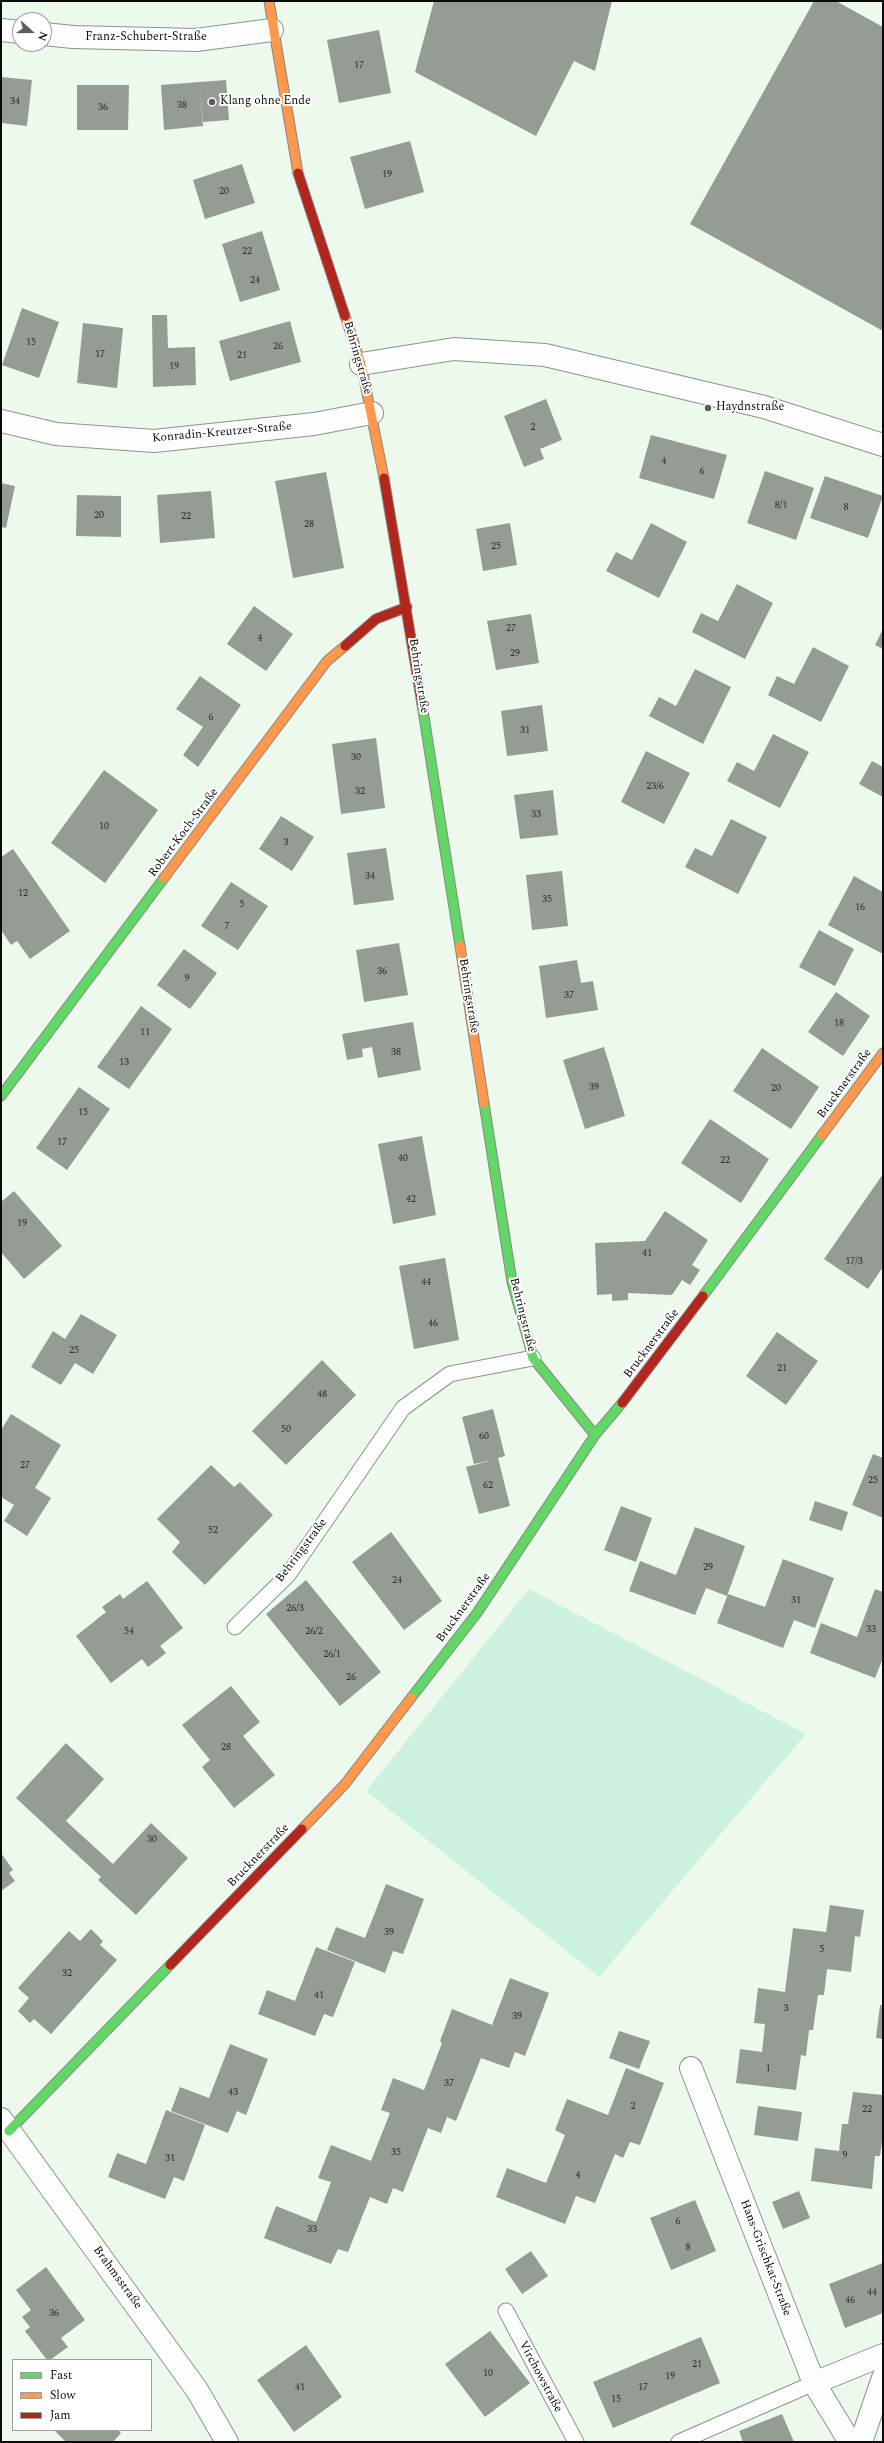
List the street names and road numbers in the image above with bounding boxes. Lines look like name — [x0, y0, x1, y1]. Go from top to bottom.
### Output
street label: Franz-Schubert-Straße — [85, 31, 207, 45]
street label: Behringstraße — [340, 320, 374, 396]
street label: Konradin-Kreutzer-Straße — [152, 420, 292, 446]
street label: Behringstraße — [405, 637, 431, 715]
street label: Robert-Koch-Straße — [146, 786, 222, 880]
street label: Behringstraße — [455, 957, 481, 1035]
street label: Brucknerstraße — [815, 1046, 875, 1122]
street label: Behringstraße — [506, 1276, 538, 1354]
street label: Brucknerstraße — [621, 1307, 683, 1381]
street label: Behringstraße — [273, 1516, 331, 1586]
street label: Brucknerstraße — [434, 1570, 494, 1646]
street label: Brucknerstraße — [225, 1821, 293, 1891]
street label: Hans-Grischkat-Straße — [736, 2198, 794, 2318]
street label: Brahmsstraße — [89, 2244, 145, 2312]
street label: Virchowstraße — [515, 2339, 565, 2415]

